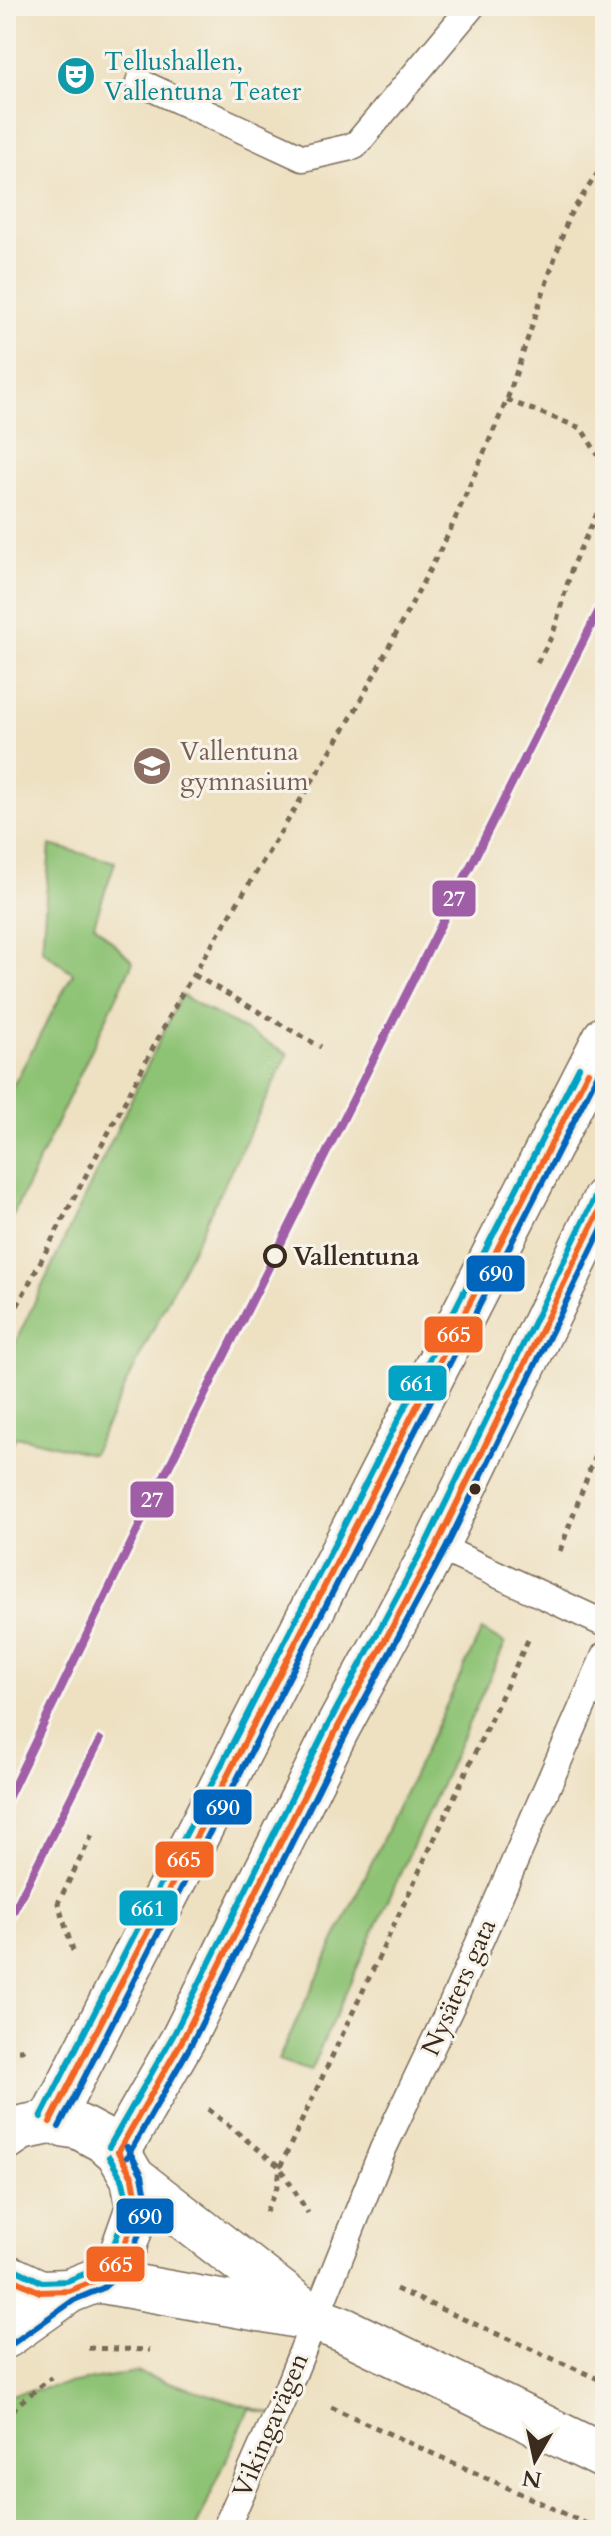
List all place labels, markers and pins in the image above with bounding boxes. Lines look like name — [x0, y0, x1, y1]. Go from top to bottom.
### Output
place label: Tellushallen, Vallentuna Teater — [104, 44, 302, 109]
theatre icon: Tellushallen, Vallentuna Teater — [55, 55, 97, 97]
place label: Vallentuna gymnasium — [180, 734, 309, 799]
school or university icon: Vallentuna gymnasium — [131, 745, 173, 787]
place label: Vallentuna — [293, 1239, 420, 1274]
marker: Vallentuna — [264, 1245, 286, 1267]
unlabelled marker — [467, 1481, 483, 1497]

